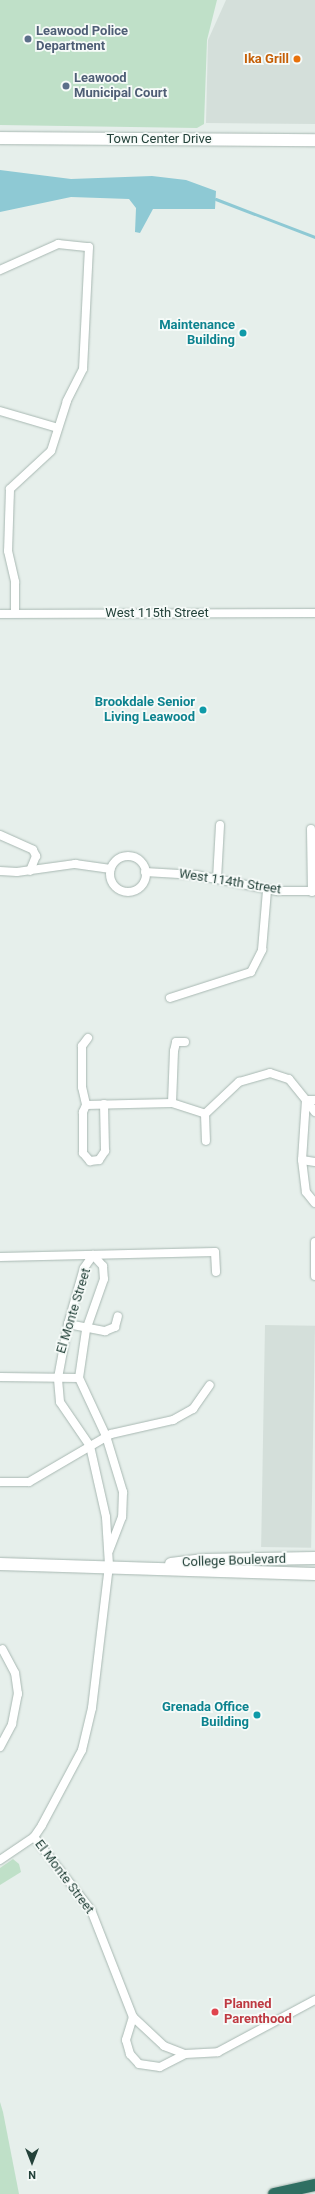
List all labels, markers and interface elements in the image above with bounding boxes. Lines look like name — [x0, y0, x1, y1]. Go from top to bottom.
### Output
place label: Leawood Police Department — [36, 24, 128, 55]
marker: Leawood Police Department — [23, 34, 33, 44]
place label: Ika Grill — [244, 51, 289, 67]
marker: Ika Grill — [292, 54, 302, 64]
place label: Leawood Municipal Court — [74, 71, 167, 102]
marker: Leawood Municipal Court — [61, 81, 71, 91]
street label: Town Center Drive — [106, 131, 212, 147]
place label: Maintenance Building — [159, 318, 235, 349]
marker: Maintenance Building — [238, 328, 248, 338]
street label: West 115th Street — [105, 605, 209, 621]
place label: Brookdale Senior Living Leawood — [95, 695, 195, 726]
marker: Brookdale Senior Living Leawood — [198, 705, 208, 715]
street label: West 114th Street — [178, 866, 282, 898]
street label: El Monte Street — [54, 1266, 94, 1356]
street label: College Boulevard — [182, 1551, 286, 1571]
place label: Grenada Office Building — [162, 1700, 249, 1731]
marker: Grenada Office Building — [252, 1710, 262, 1720]
street label: El Monte Street — [31, 1837, 97, 1917]
place label: Planned Parenthood — [224, 1997, 292, 2028]
marker: Planned Parenthood — [209, 2006, 221, 2018]
north arrow — [12, 2142, 52, 2182]
text: N — [28, 2168, 36, 2181]

